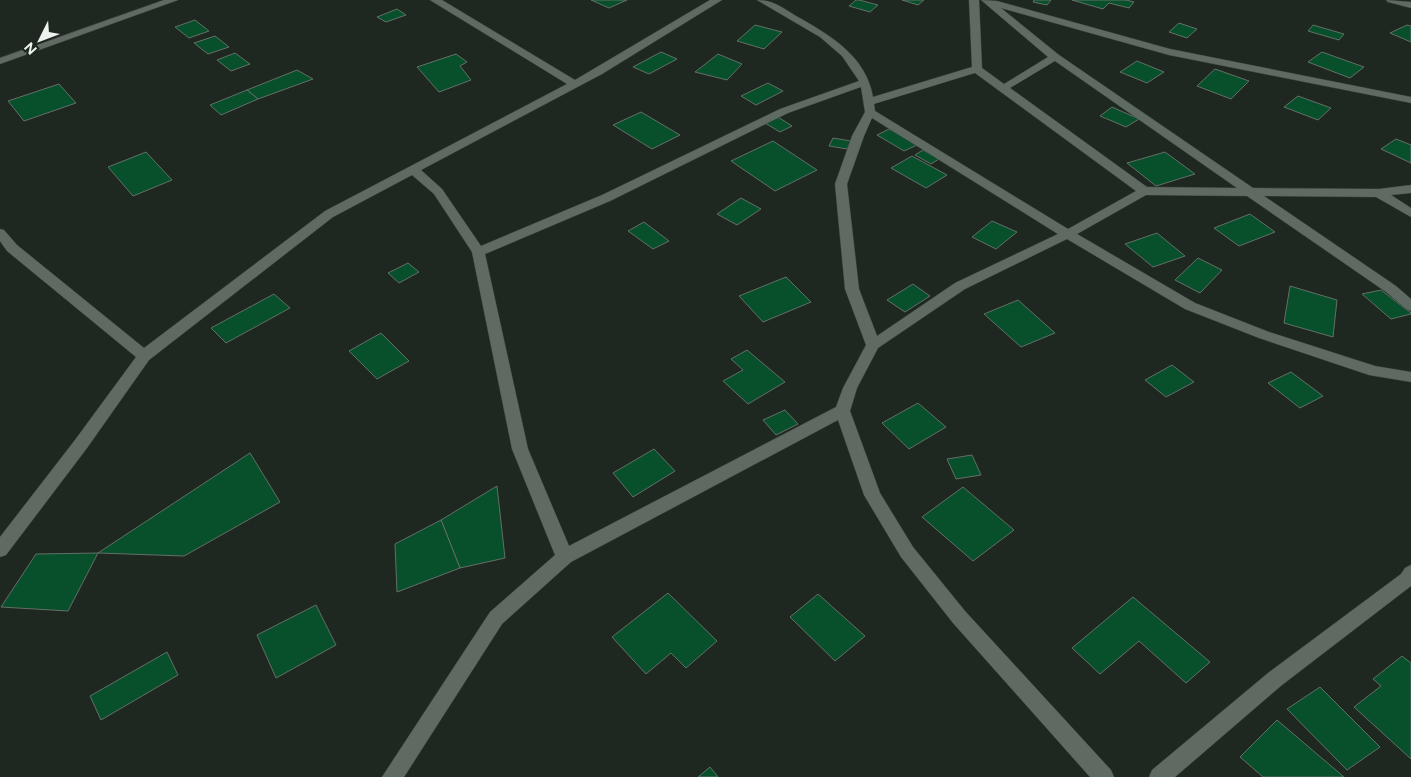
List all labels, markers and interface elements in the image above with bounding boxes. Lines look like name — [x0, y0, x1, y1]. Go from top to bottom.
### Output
north arrow — [15, 15, 65, 65]
text: N — [21, 39, 41, 58]

